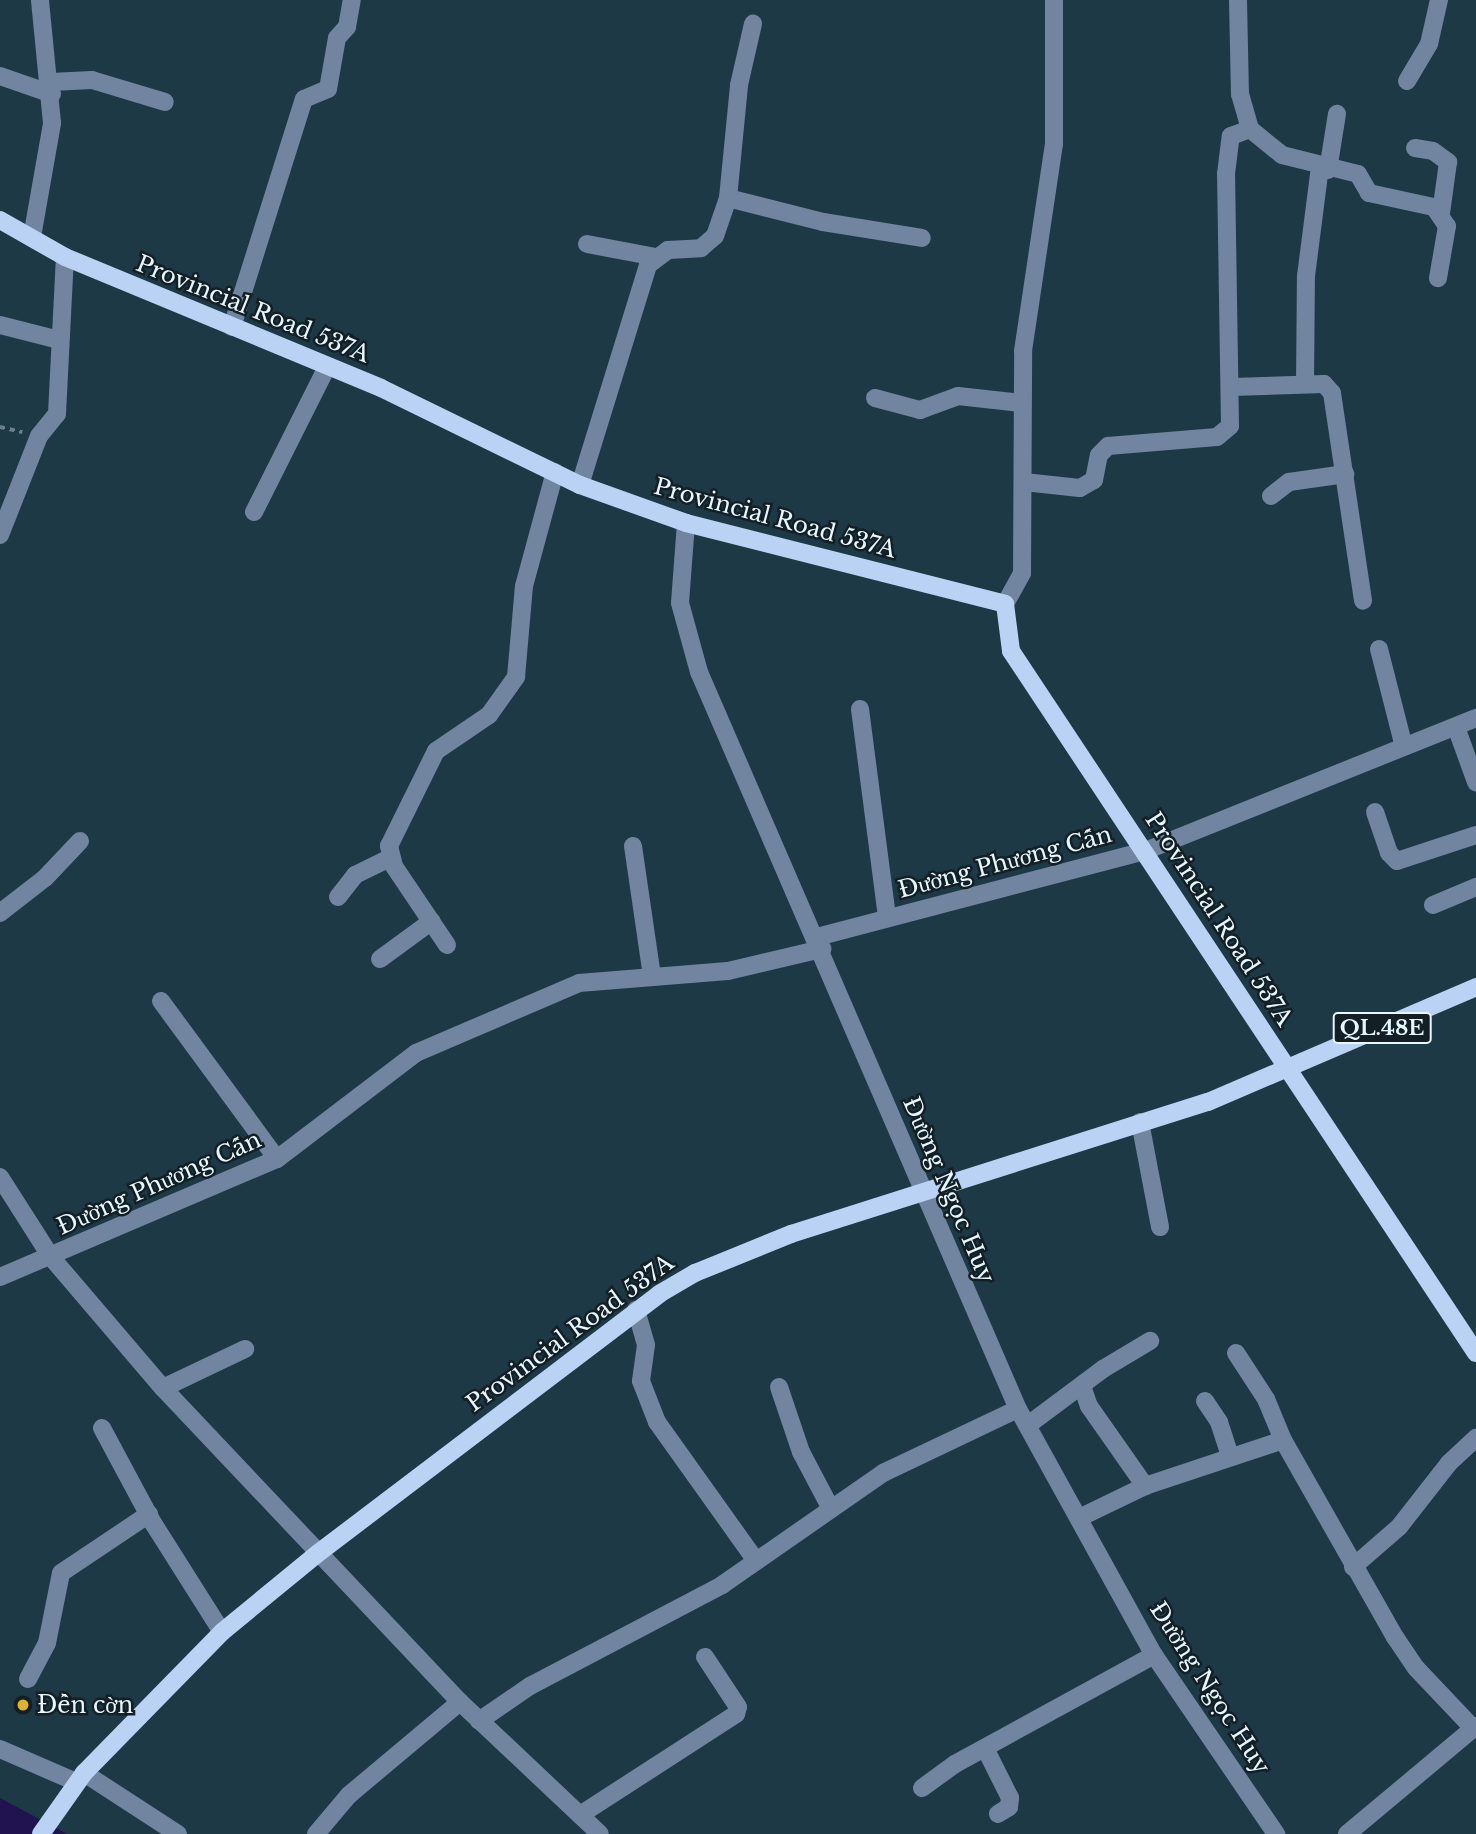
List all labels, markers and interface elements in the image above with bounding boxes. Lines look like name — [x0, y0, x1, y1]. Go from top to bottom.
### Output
street label: Provincial Road 537A — [132, 250, 374, 368]
street label: Provincial Road 537A — [651, 472, 899, 564]
street label: Provincial Road 537A — [1140, 807, 1298, 1031]
street label: Đường Phương Cấn — [895, 820, 1115, 904]
road number: QL.48E — [1331, 1010, 1433, 1046]
street label: Đường Ngọc Huy — [897, 1093, 1001, 1287]
street label: Đường Phương Cấn — [53, 1126, 265, 1240]
street label: Provincial Road 537A — [461, 1249, 679, 1417]
street label: Đường Ngọc Huy — [1144, 1597, 1276, 1779]
place label: Đền cờn — [37, 1691, 133, 1719]
marker: Đền cờn — [15, 1697, 31, 1713]

